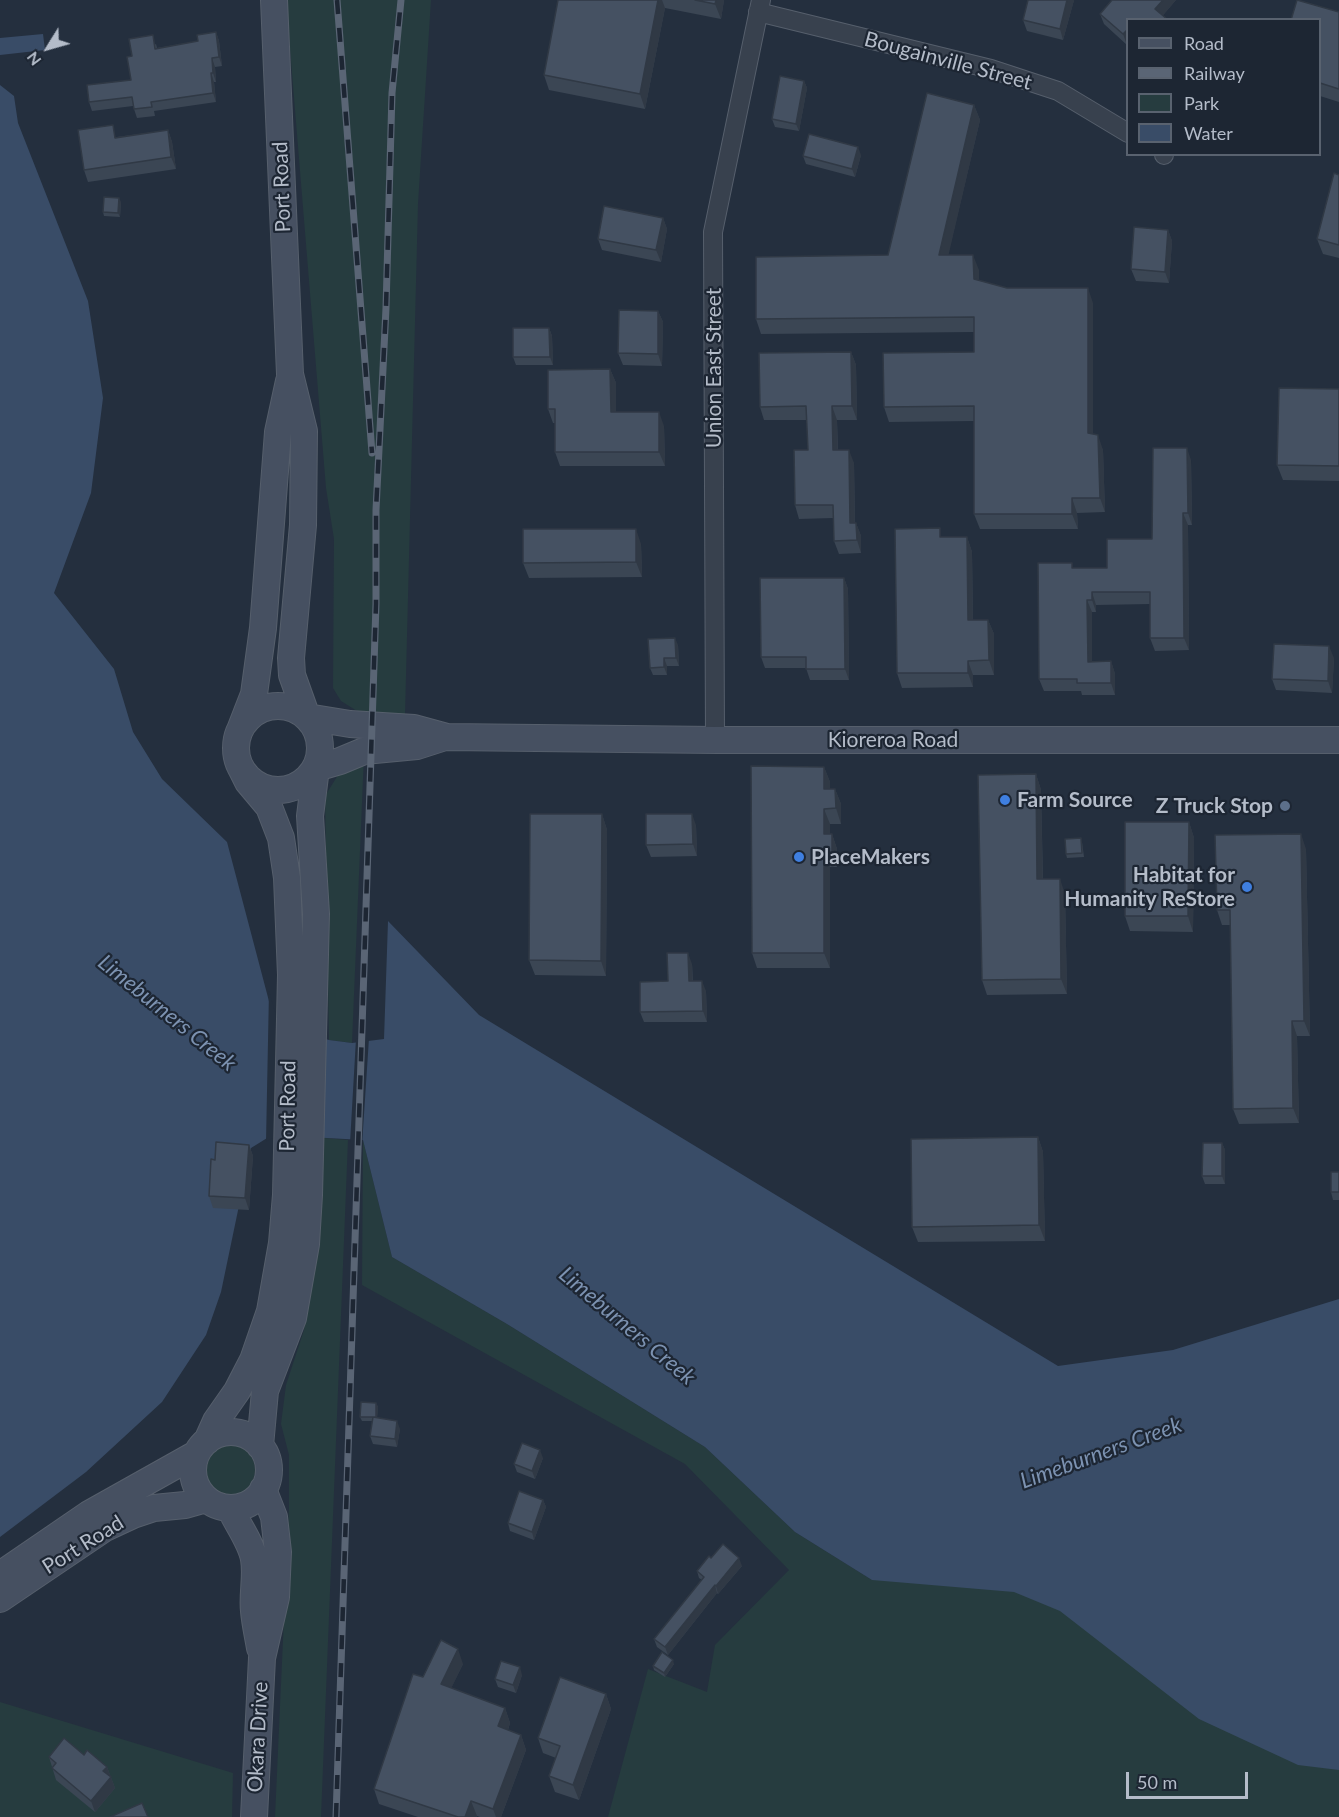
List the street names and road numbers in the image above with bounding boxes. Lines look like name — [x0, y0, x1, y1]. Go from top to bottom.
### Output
street label: Bougainville Street — [861, 27, 1035, 95]
street label: Port Road — [268, 141, 296, 233]
street label: Union East Street — [701, 288, 727, 448]
street label: Kioreroa Road — [828, 727, 958, 753]
street label: Port Road — [275, 1060, 301, 1152]
street label: Port Road — [38, 1510, 128, 1580]
street label: Okara Drive — [243, 1681, 273, 1793]

